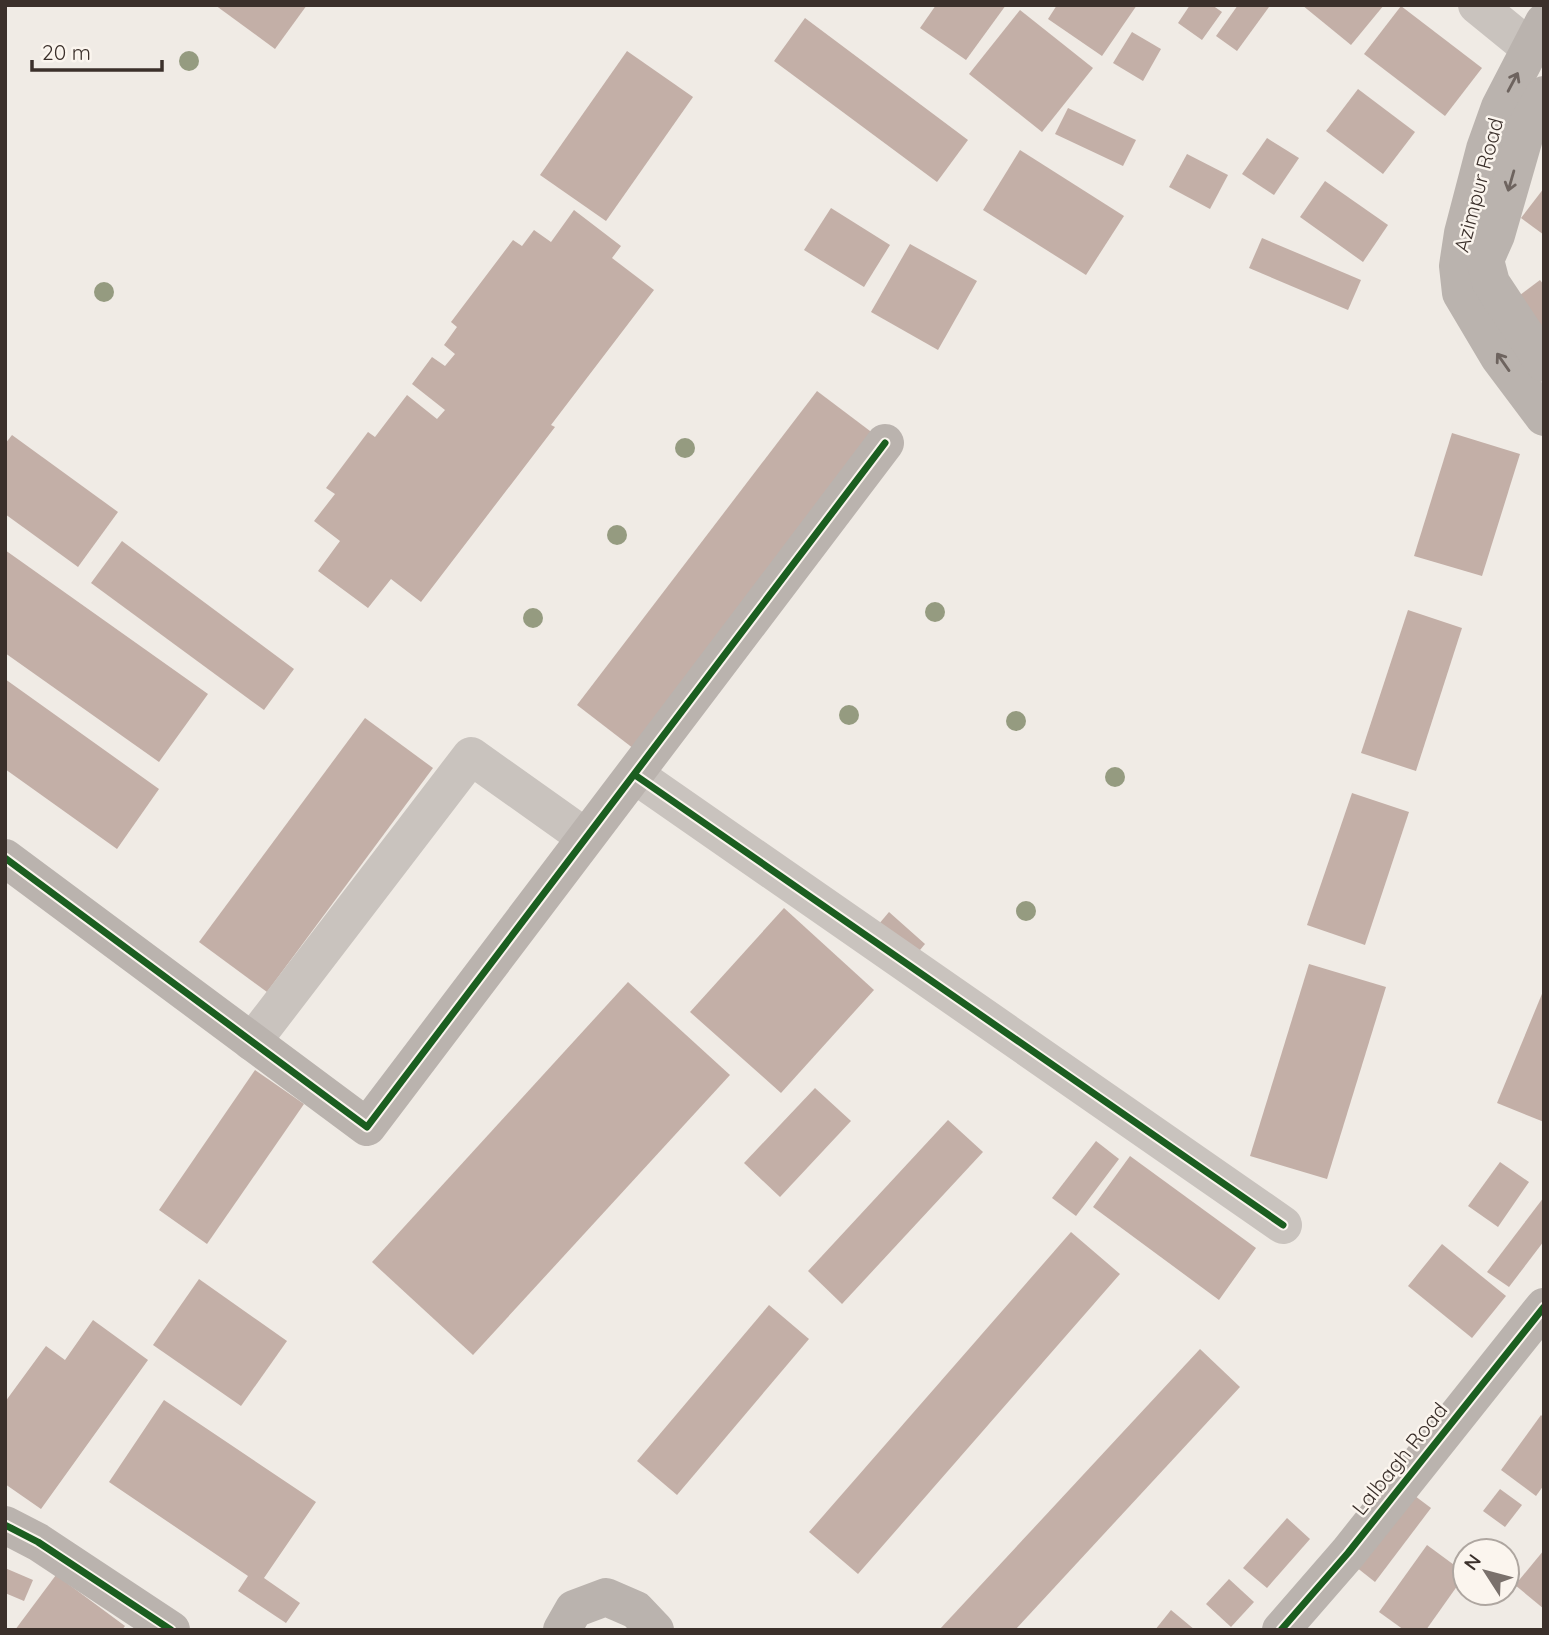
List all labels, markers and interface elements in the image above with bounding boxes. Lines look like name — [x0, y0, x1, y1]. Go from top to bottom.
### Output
scale bar — [32, 28, 161, 72]
text: 20 m — [42, 39, 91, 65]
one-way arrow — [1507, 72, 1521, 93]
street label: Azimpur Road — [1448, 115, 1508, 255]
one-way arrow — [1504, 169, 1517, 192]
one-way arrow — [1496, 353, 1510, 372]
street label: Lalbagh Road — [1346, 1397, 1452, 1520]
north arrow — [1451, 1537, 1521, 1607]
text: N — [1458, 1549, 1486, 1575]

